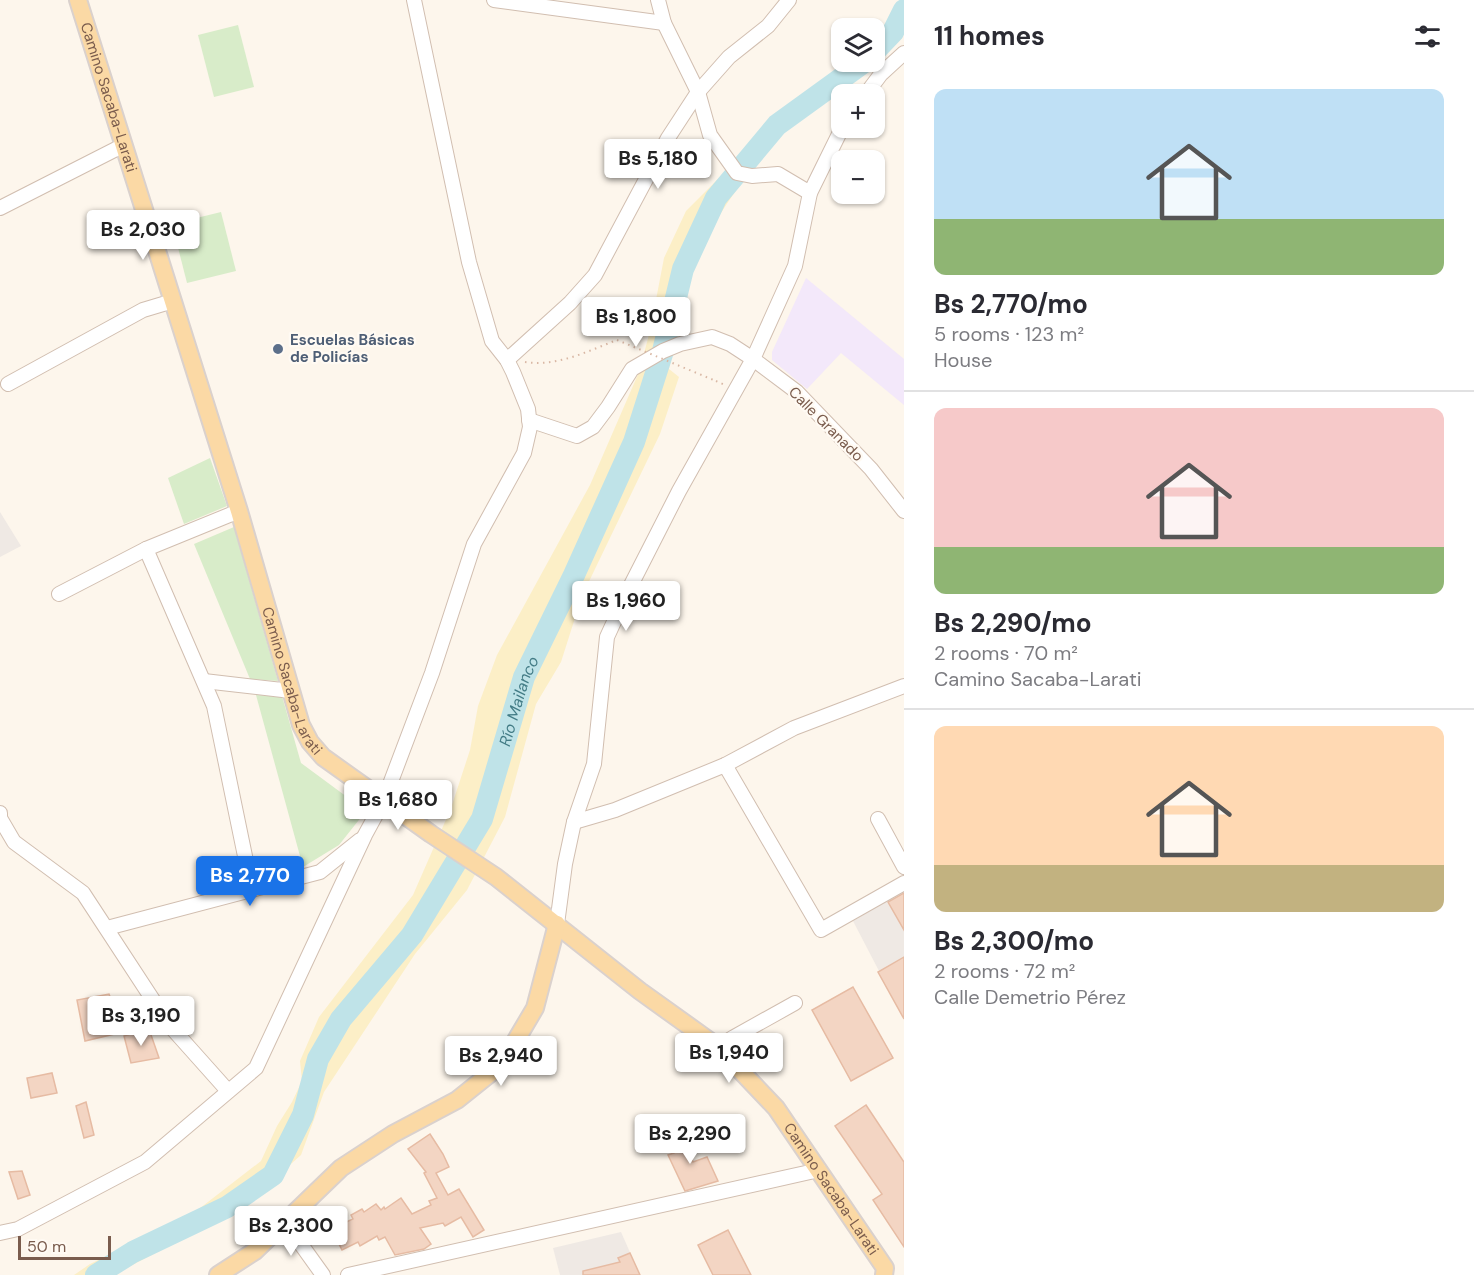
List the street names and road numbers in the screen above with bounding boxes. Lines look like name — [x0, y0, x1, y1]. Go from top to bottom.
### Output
street label: Camino Sacaba-Larati — [76, 20, 142, 175]
street label: Calle Granado — [784, 382, 868, 466]
street label: Camino Sacaba-Larati — [257, 605, 327, 759]
street label: Camino Sacaba-Larati — [779, 1119, 883, 1259]

